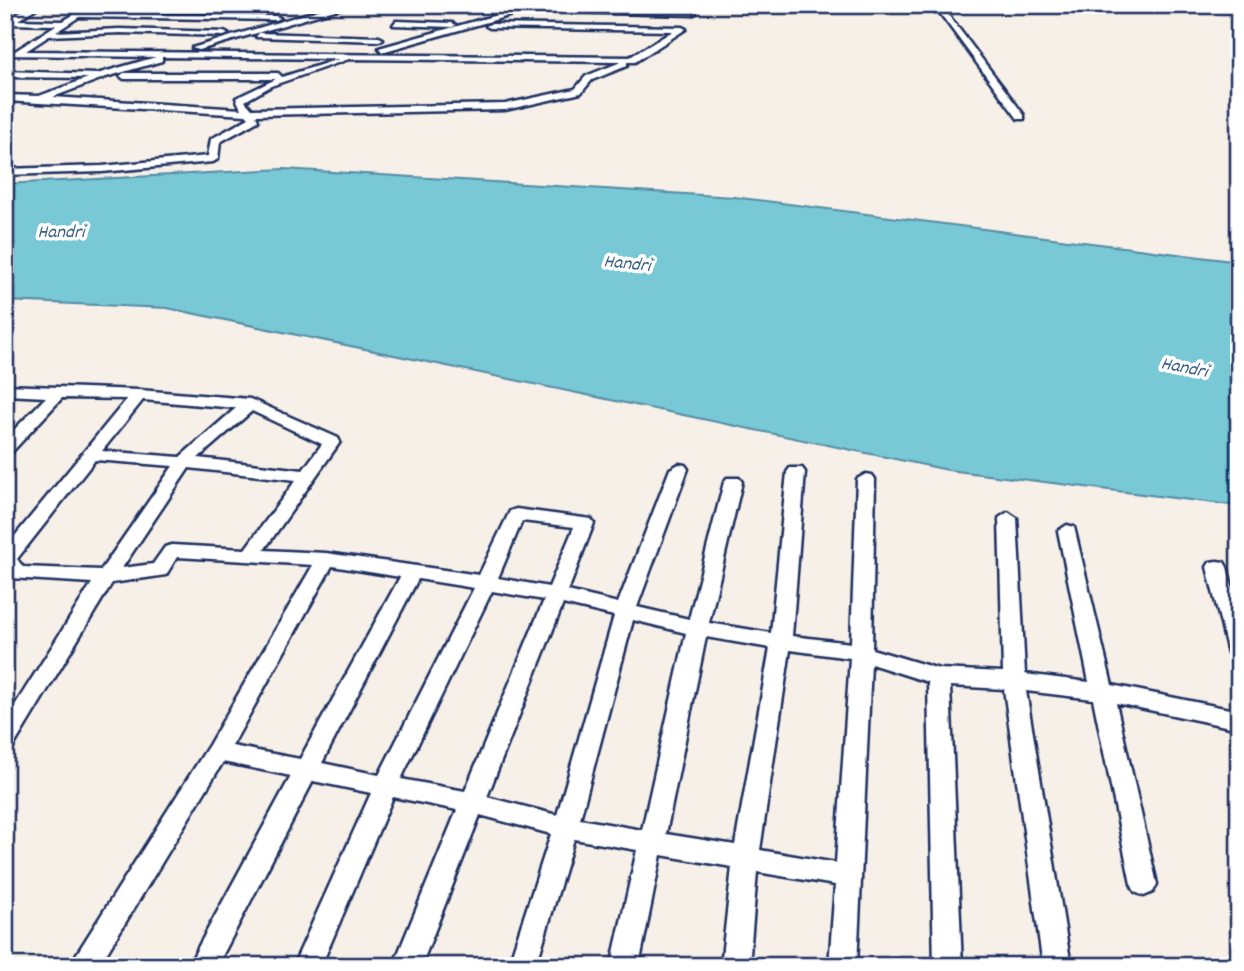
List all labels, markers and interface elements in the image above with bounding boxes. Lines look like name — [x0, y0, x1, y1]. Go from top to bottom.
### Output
water label: Handri — [38, 220, 88, 247]
water label: Handri — [602, 249, 655, 281]
water label: Handri — [1158, 351, 1213, 387]

